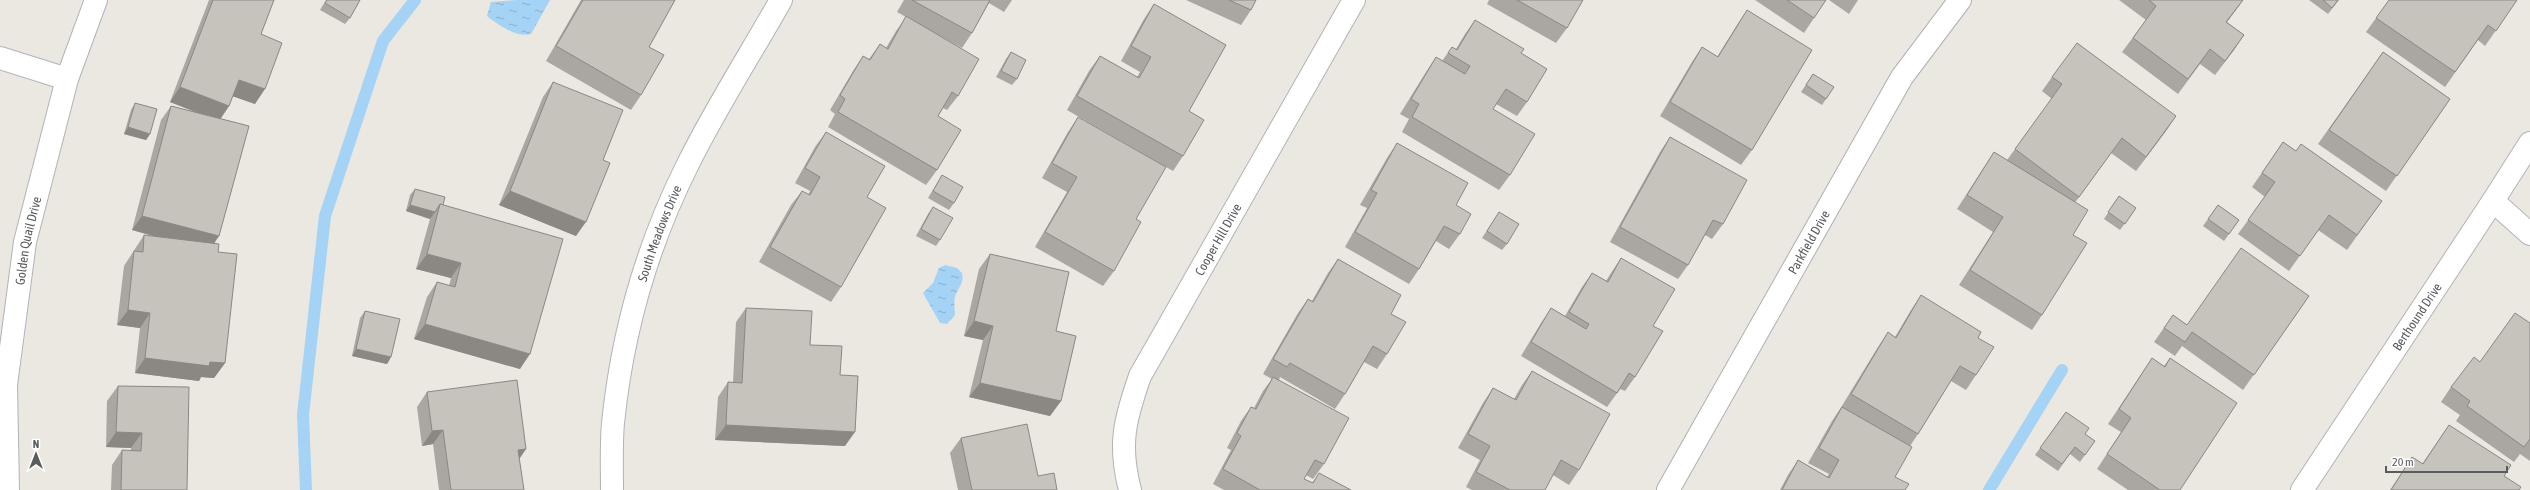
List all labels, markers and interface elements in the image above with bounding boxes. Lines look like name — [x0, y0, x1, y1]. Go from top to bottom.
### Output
street label: South Meadows Drive — [635, 183, 685, 283]
street label: Golden Quail Drive — [12, 195, 44, 286]
street label: Cooper Hill Drive — [1192, 201, 1245, 278]
street label: Parkfield Drive — [1785, 208, 1833, 277]
street label: Berthound Drive — [2389, 280, 2445, 353]
north arrow — [16, 434, 56, 474]
text: N — [33, 438, 39, 450]
scale bar — [2386, 448, 2507, 474]
text: 20 m — [2392, 455, 2414, 469]

